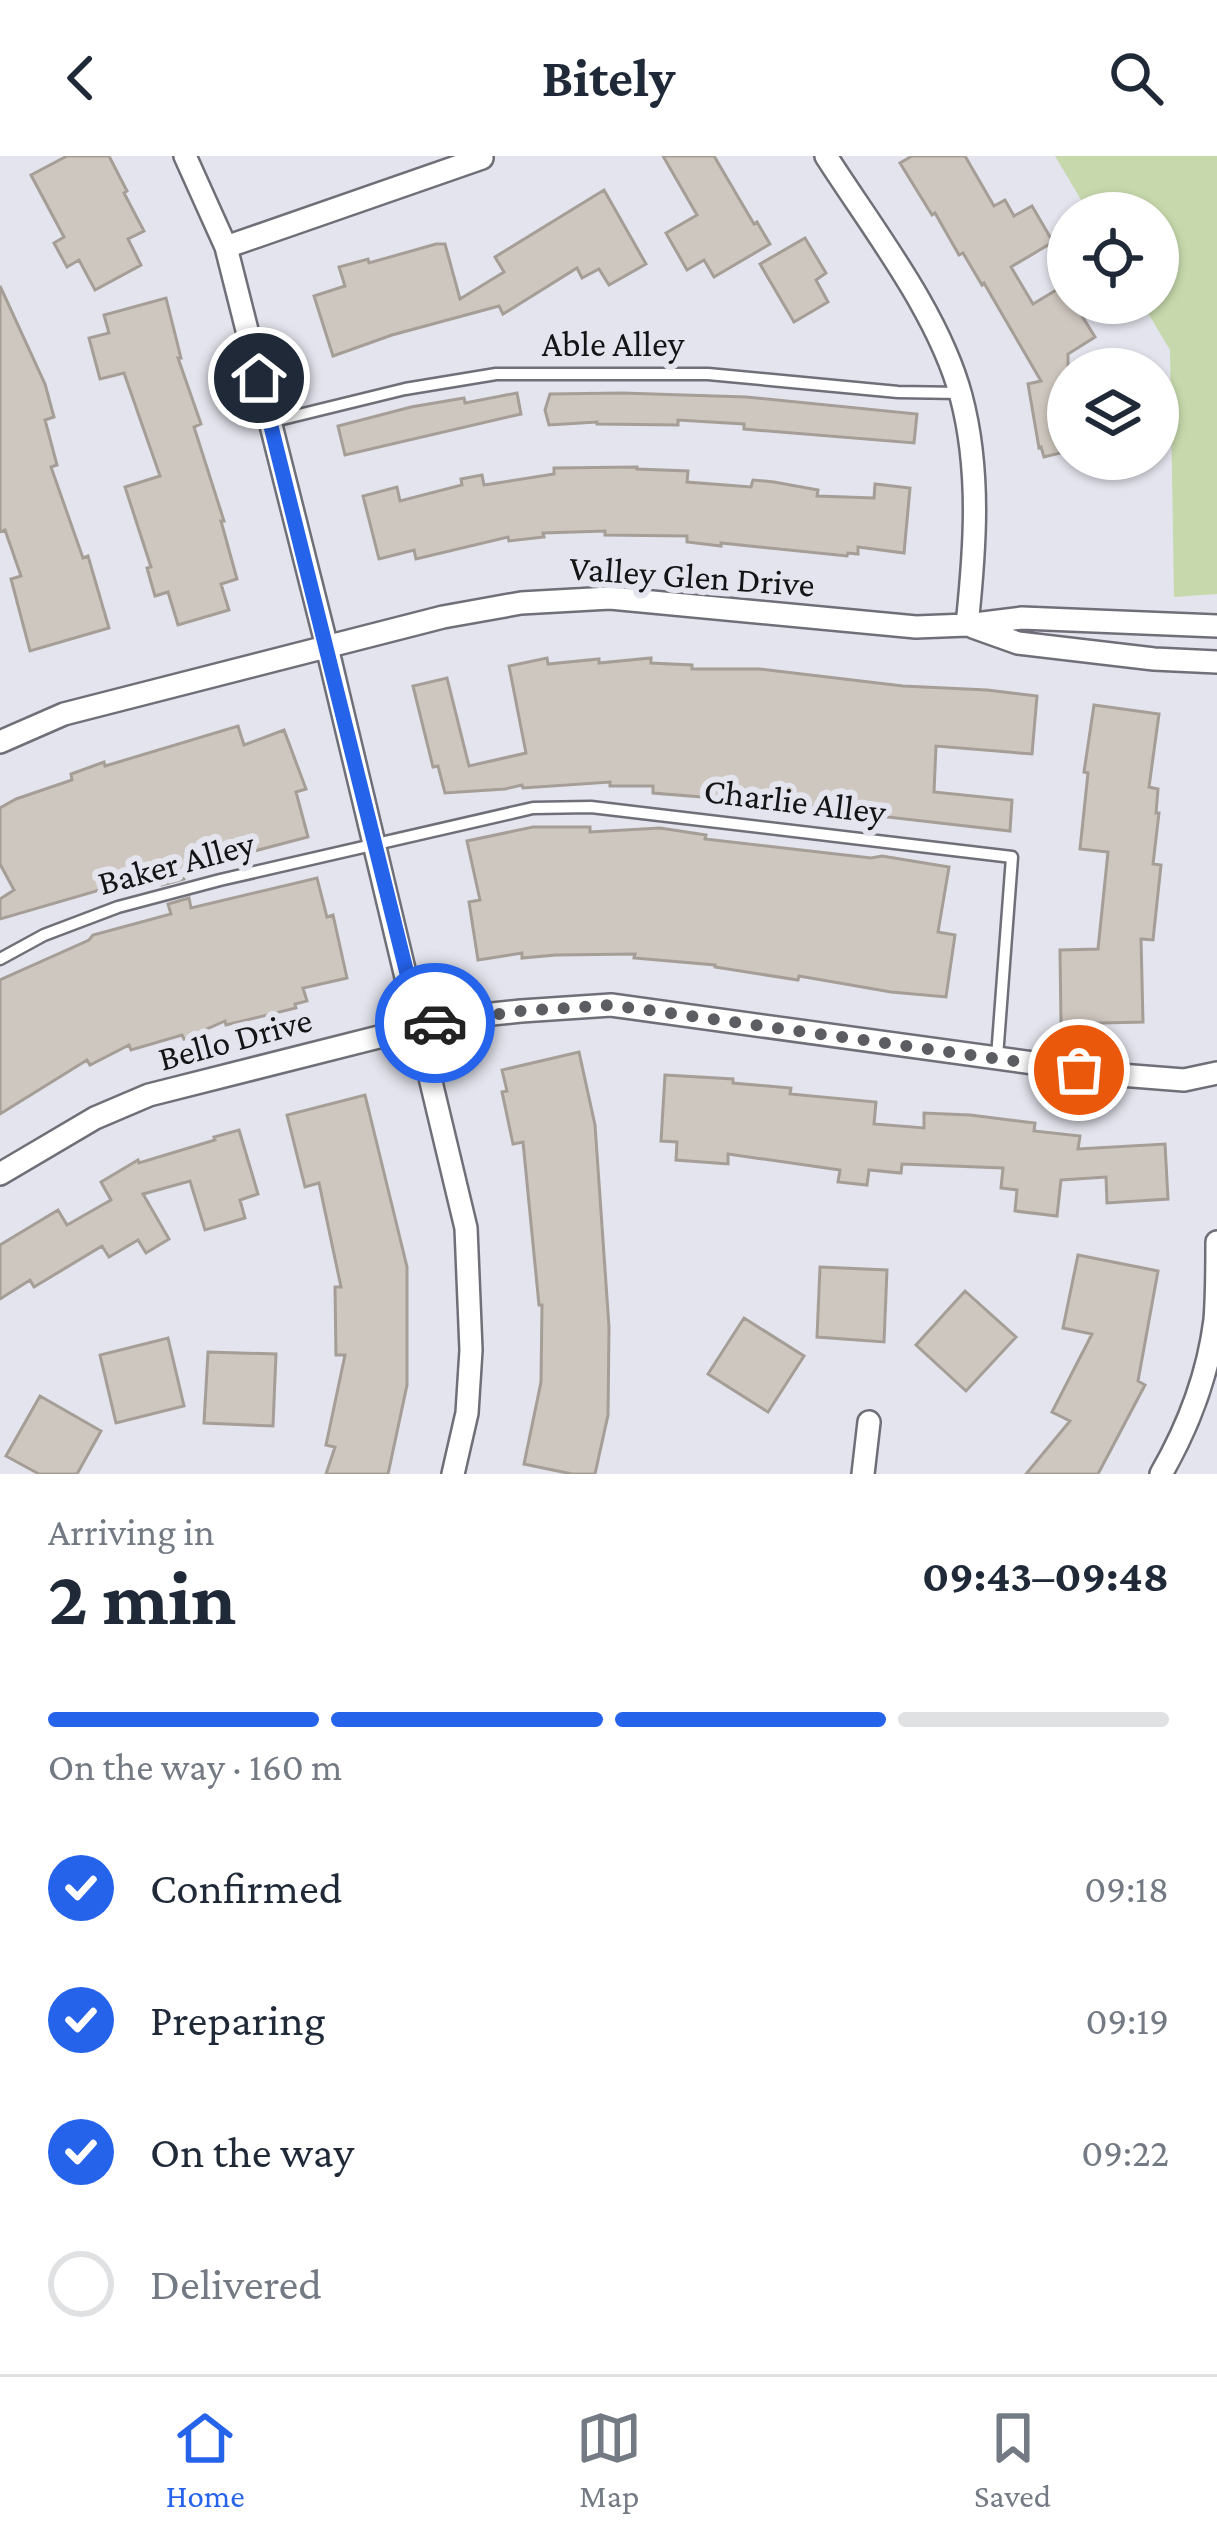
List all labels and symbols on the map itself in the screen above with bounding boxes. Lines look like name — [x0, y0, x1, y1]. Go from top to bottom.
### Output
street label: Able Alley — [542, 324, 685, 364]
pin — [208, 327, 310, 429]
street label: Valley Glen Drive — [568, 547, 816, 605]
street label: Charlie Alley — [702, 770, 889, 832]
street label: Baker Alley — [93, 823, 259, 903]
courier — [375, 963, 495, 1083]
street label: Bello Drive — [154, 999, 316, 1079]
pin — [1028, 1019, 1130, 1121]

